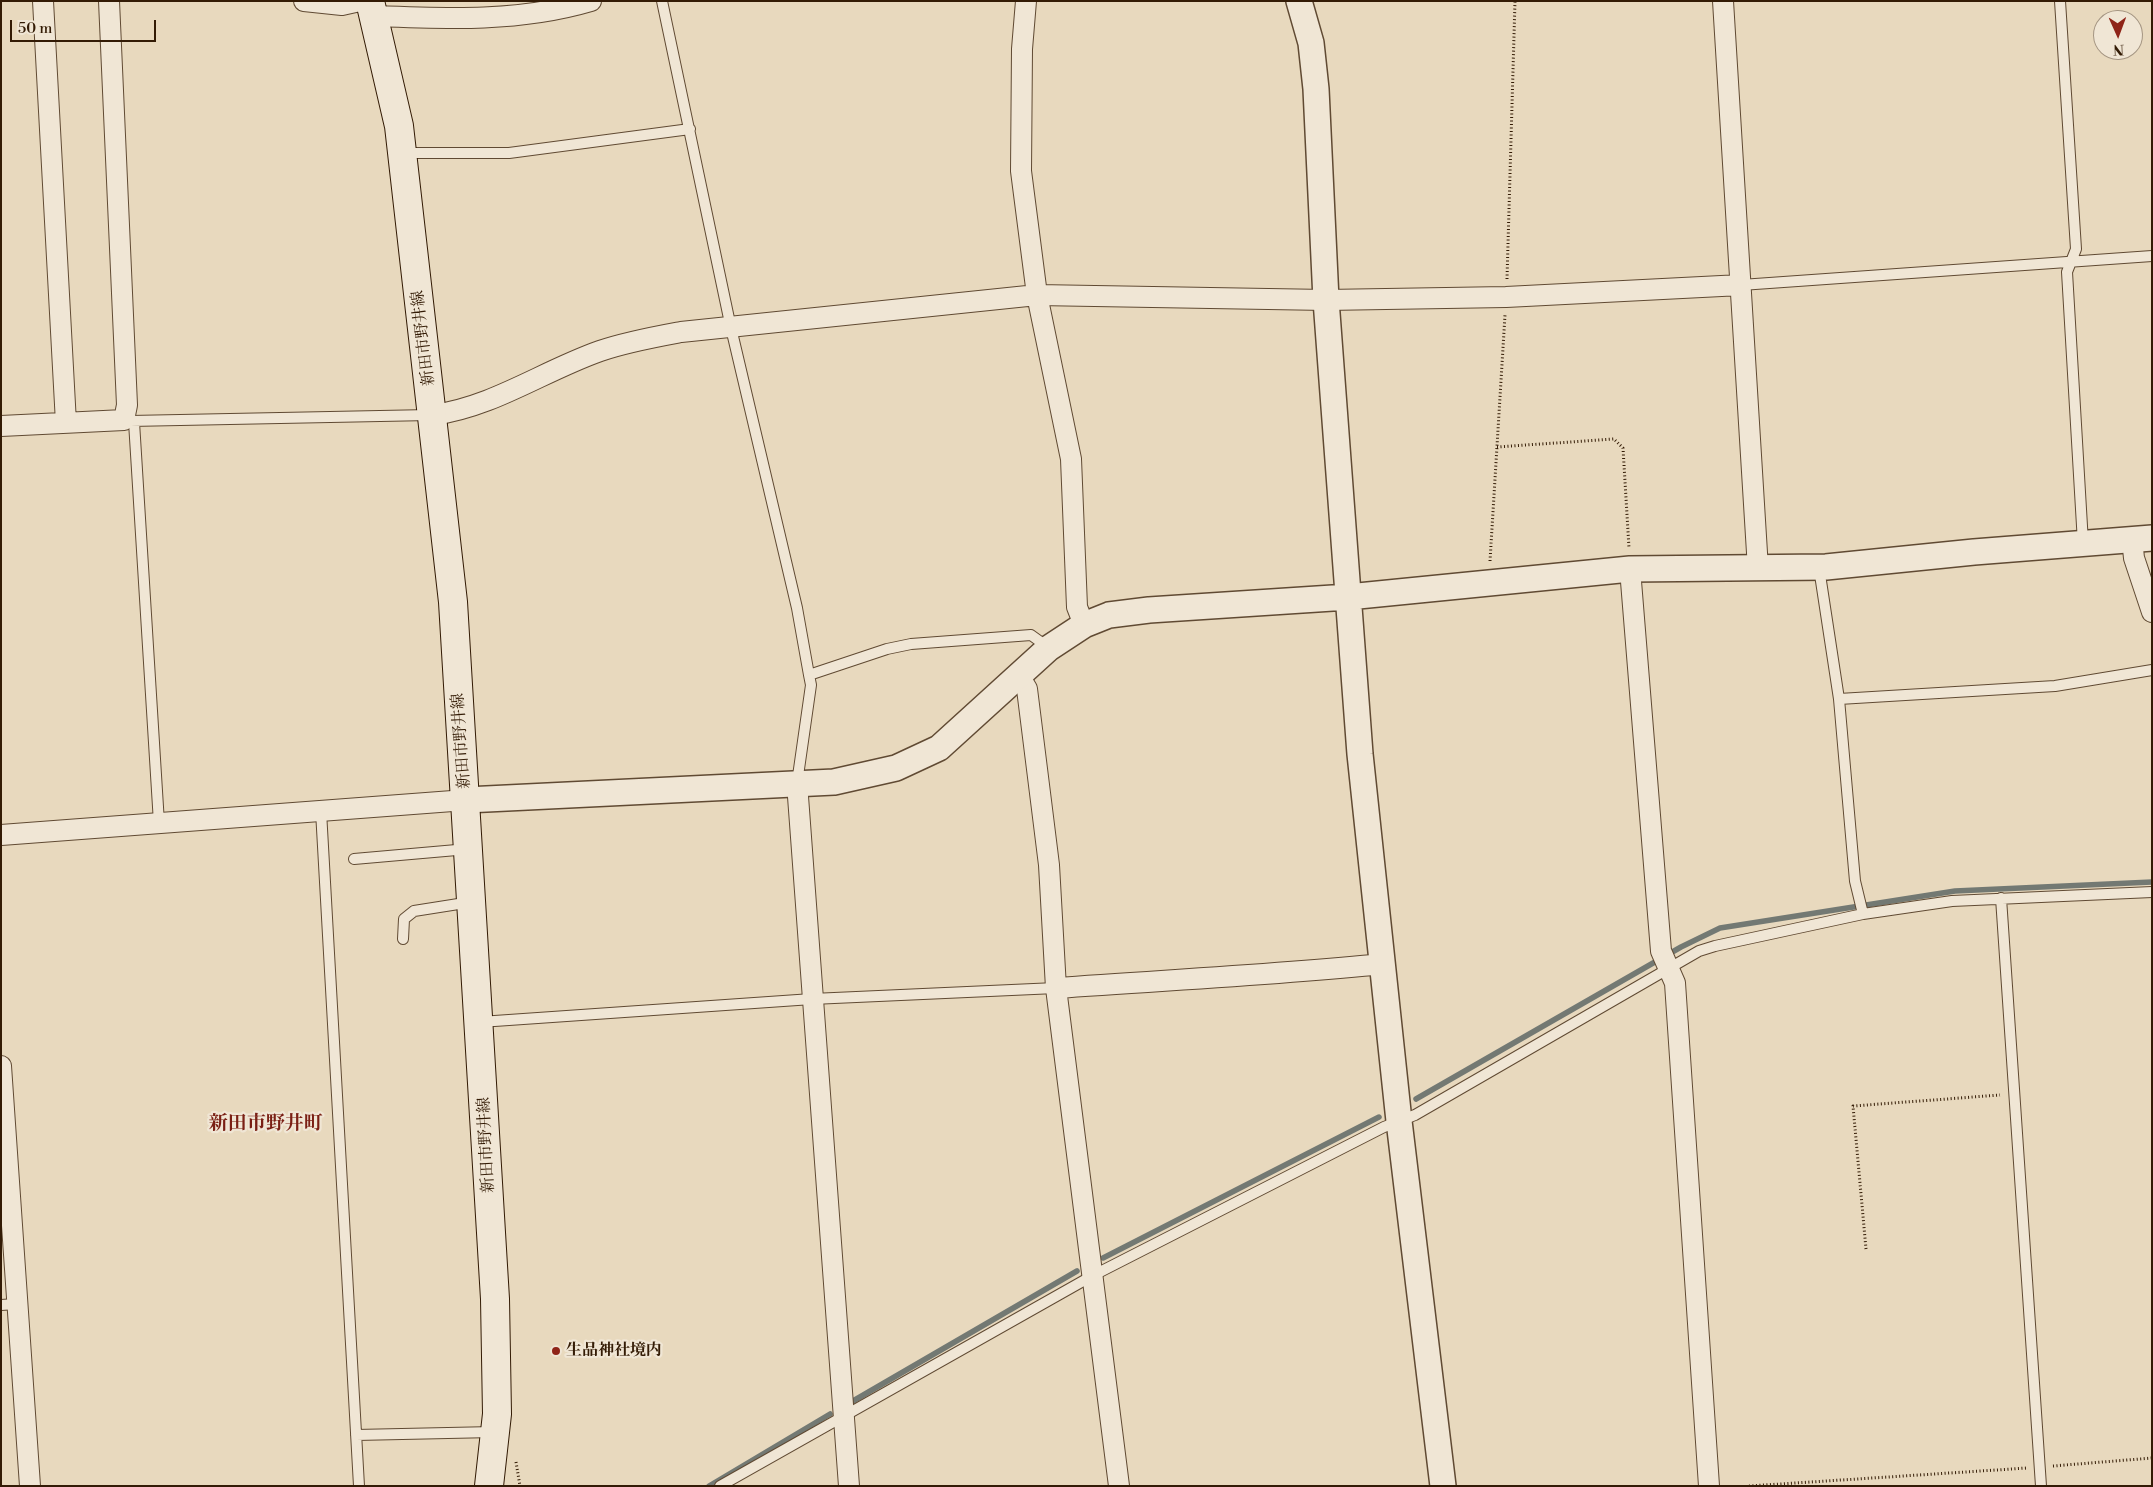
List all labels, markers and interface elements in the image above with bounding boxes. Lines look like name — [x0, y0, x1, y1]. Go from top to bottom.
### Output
scale bar — [12, 10, 159, 42]
north arrow — [2093, 10, 2143, 60]
text: 50 m — [18, 19, 52, 38]
text: N — [2113, 40, 2124, 58]
street label: 新田市野井線 — [409, 289, 439, 387]
street label: 新田市野井線 — [449, 692, 475, 790]
street label: 新田市野井線 — [475, 1097, 499, 1193]
district label: 新田市野井町 — [209, 1113, 323, 1135]
place label: 生品神社境内 — [566, 1341, 662, 1361]
marker: 生品神社境内 — [550, 1345, 562, 1357]

